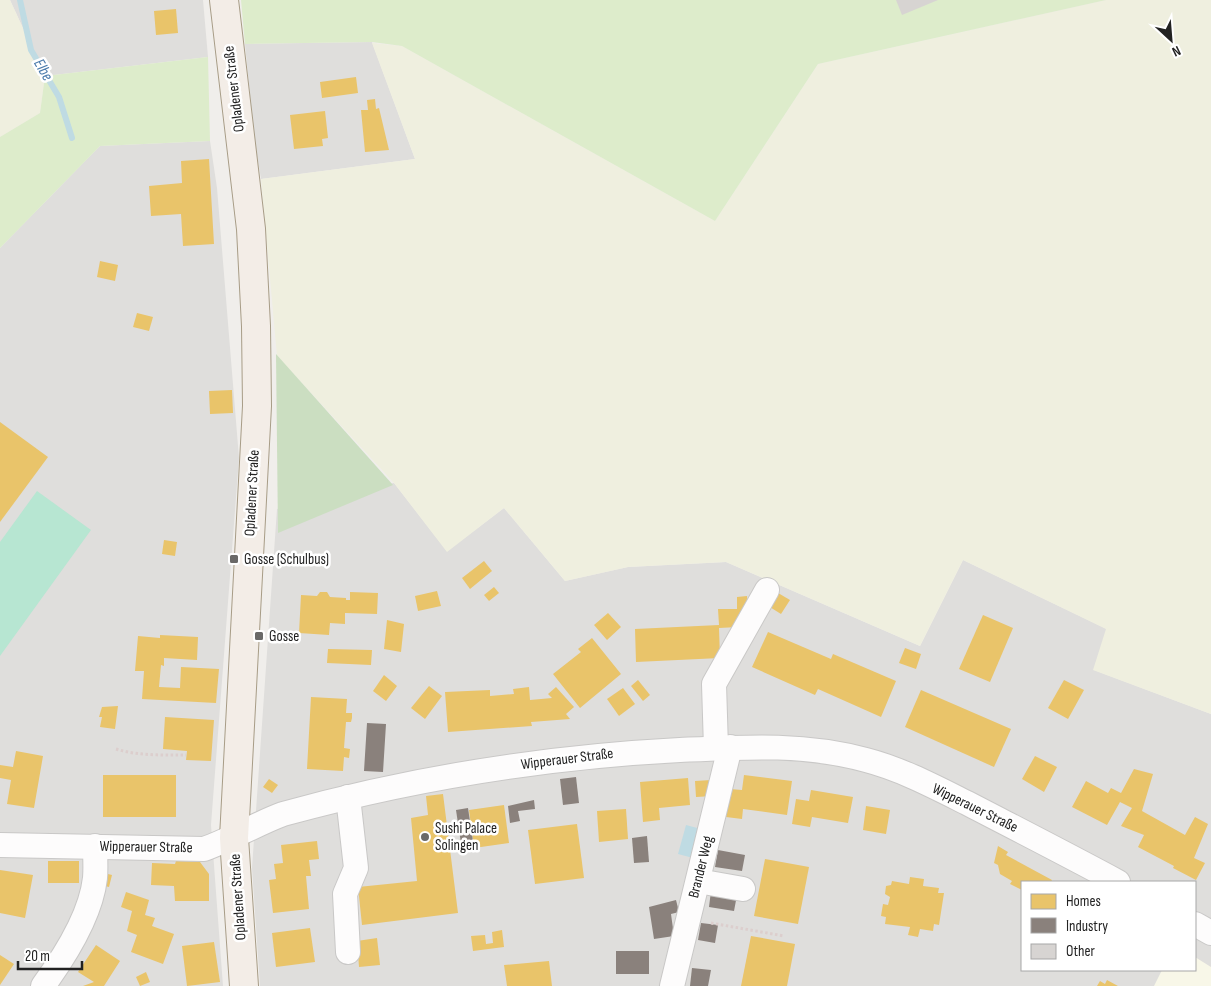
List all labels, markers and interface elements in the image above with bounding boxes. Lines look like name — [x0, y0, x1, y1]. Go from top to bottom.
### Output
north arrow — [1146, 15, 1196, 65]
text: N — [1169, 42, 1184, 61]
street label: Opladener Straße — [219, 45, 249, 133]
water label: Elbe — [29, 56, 57, 84]
street label: Opladener Straße — [240, 449, 264, 537]
place label: Gosse (Schulbus) — [244, 550, 329, 569]
marker: Gosse (Schulbus) — [228, 553, 240, 565]
place label: Gosse — [269, 627, 299, 646]
marker: Gosse — [253, 630, 265, 642]
street label: Wipperauer Straße — [520, 744, 614, 774]
street label: Wipperauer Straße — [929, 779, 1021, 837]
place label: Sushi Palace Solingen — [435, 819, 497, 855]
marker: Sushi Palace Solingen — [419, 831, 431, 843]
street label: Brander Weg — [684, 834, 718, 900]
street label: Wipperauer Straße — [99, 837, 193, 857]
street label: Opladener Straße — [225, 853, 251, 941]
legend — [1021, 881, 1196, 971]
text: Homes — [1066, 892, 1101, 911]
text: Industry — [1066, 917, 1108, 936]
scale bar — [18, 938, 81, 970]
text: Other — [1066, 942, 1095, 961]
text: 20 m — [25, 947, 50, 966]

